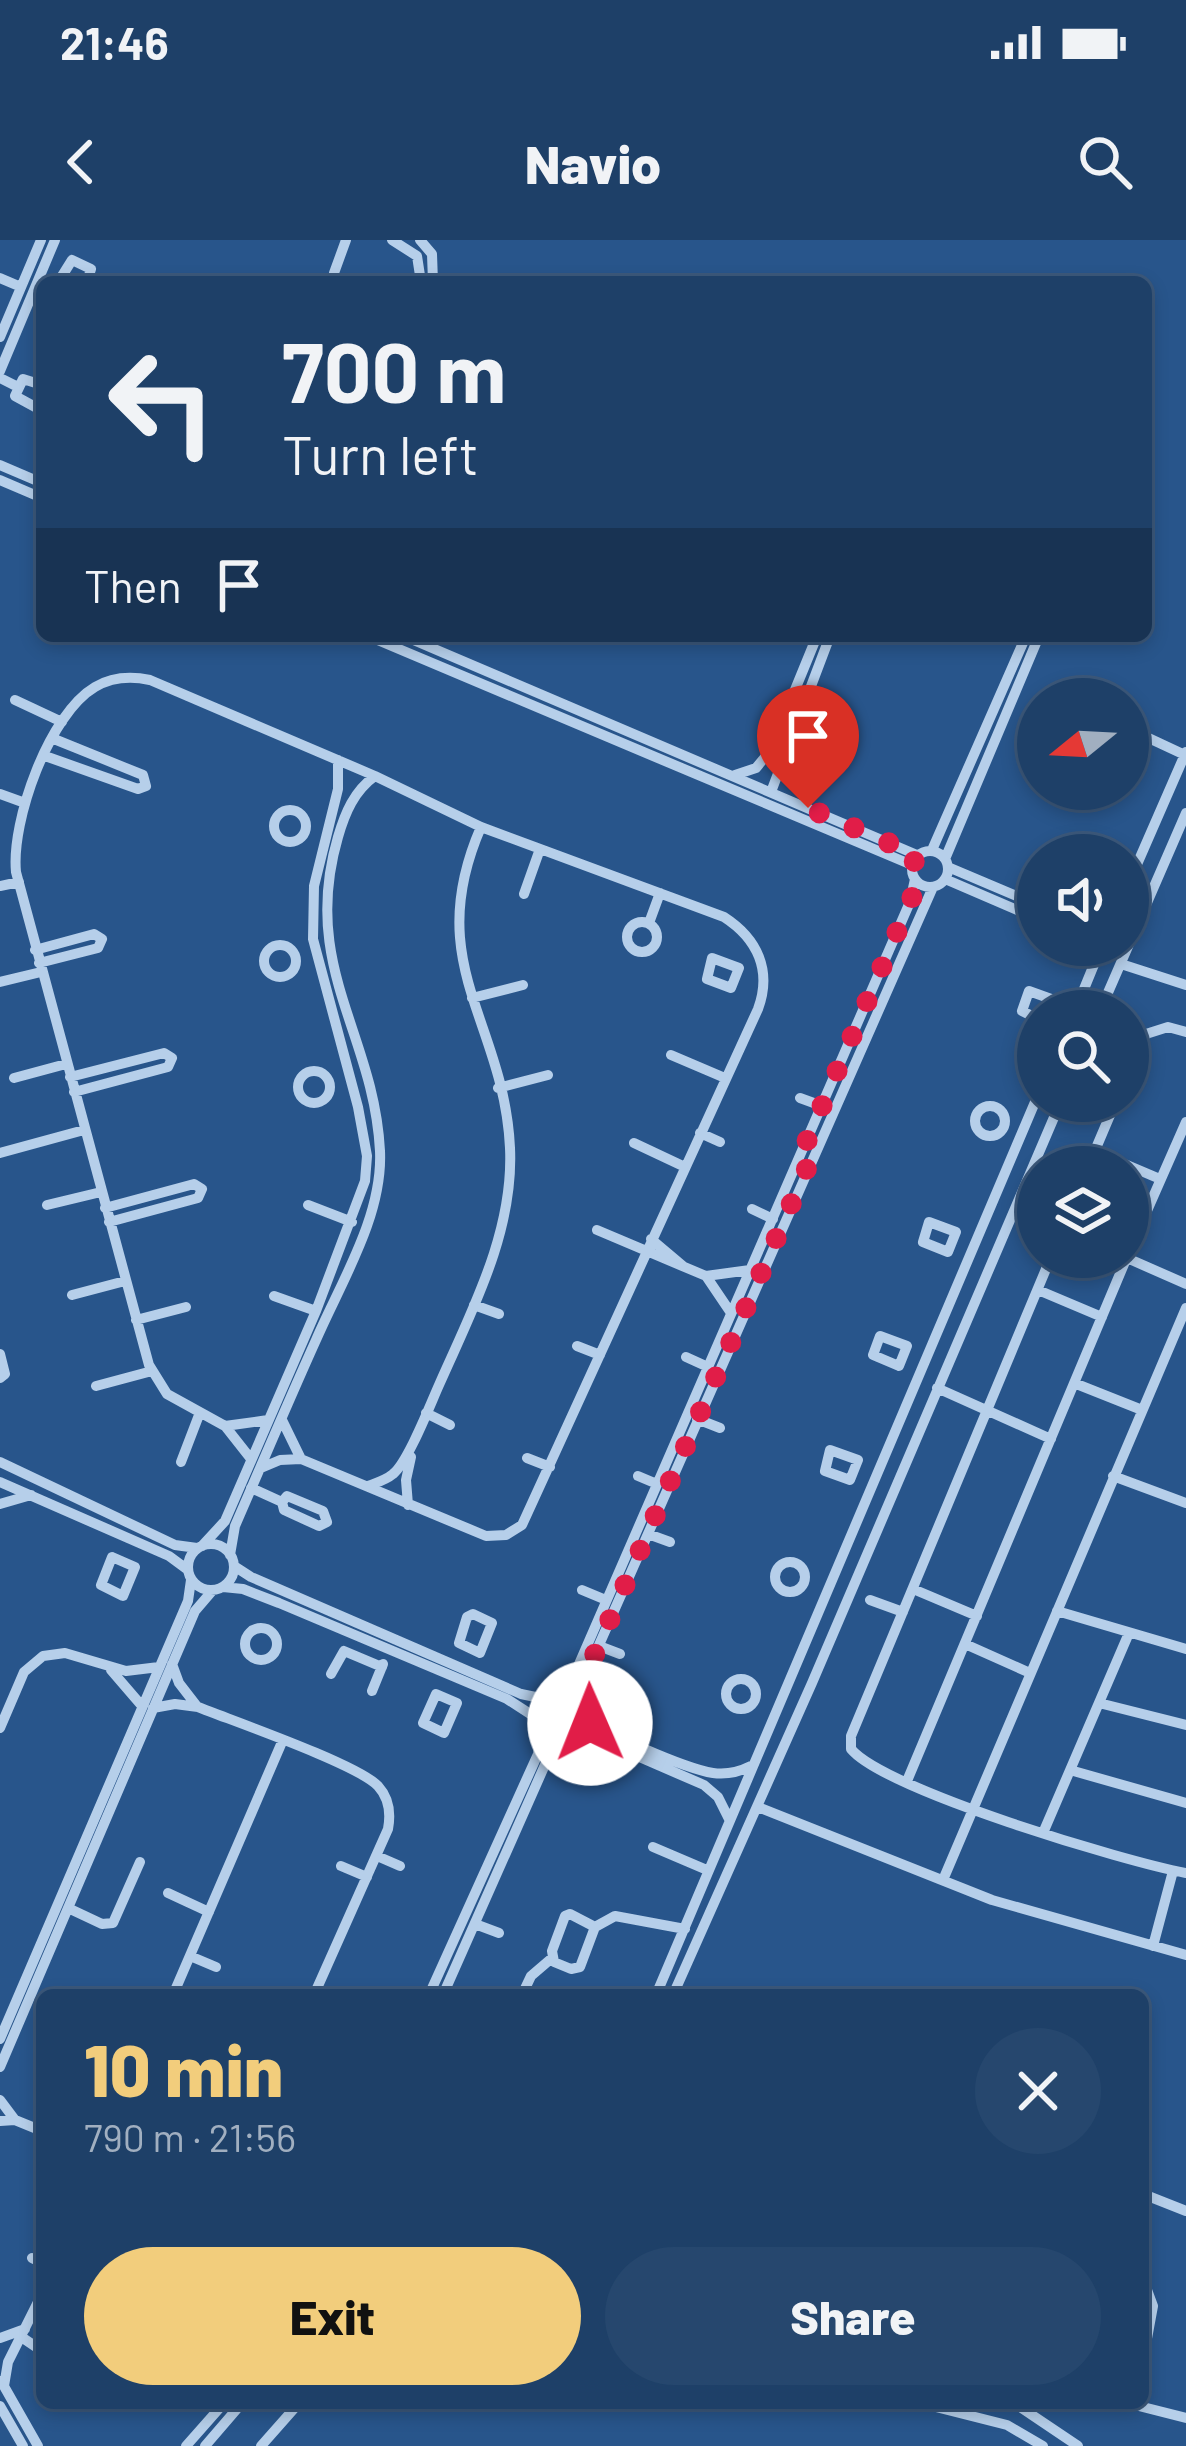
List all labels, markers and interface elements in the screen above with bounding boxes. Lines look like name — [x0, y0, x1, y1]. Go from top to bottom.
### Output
text: 21:46 — [60, 15, 169, 69]
icon: back — [48, 129, 114, 195]
icon: search — [1072, 129, 1138, 195]
text: Navio — [525, 130, 661, 195]
text: 700 m — [282, 319, 506, 420]
icon: left — [84, 324, 240, 480]
text: Turn left — [282, 421, 479, 486]
icon: arrive — [206, 552, 272, 618]
text: Then — [84, 558, 182, 612]
north arrow — [1017, 678, 1149, 810]
map controls — [1017, 678, 1149, 1278]
pin — [757, 685, 859, 808]
icon: arrive — [775, 703, 841, 769]
button: sound — [1017, 834, 1149, 966]
button: search — [1017, 990, 1149, 1122]
button: layers — [1017, 1146, 1149, 1278]
position arrow — [527, 1660, 653, 1786]
text: 10 min — [84, 2025, 283, 2111]
button: close — [975, 2028, 1101, 2154]
text: 790 m · 21:56 — [84, 2113, 296, 2160]
button: Exit — [84, 2247, 581, 2385]
button: Share — [605, 2247, 1101, 2385]

